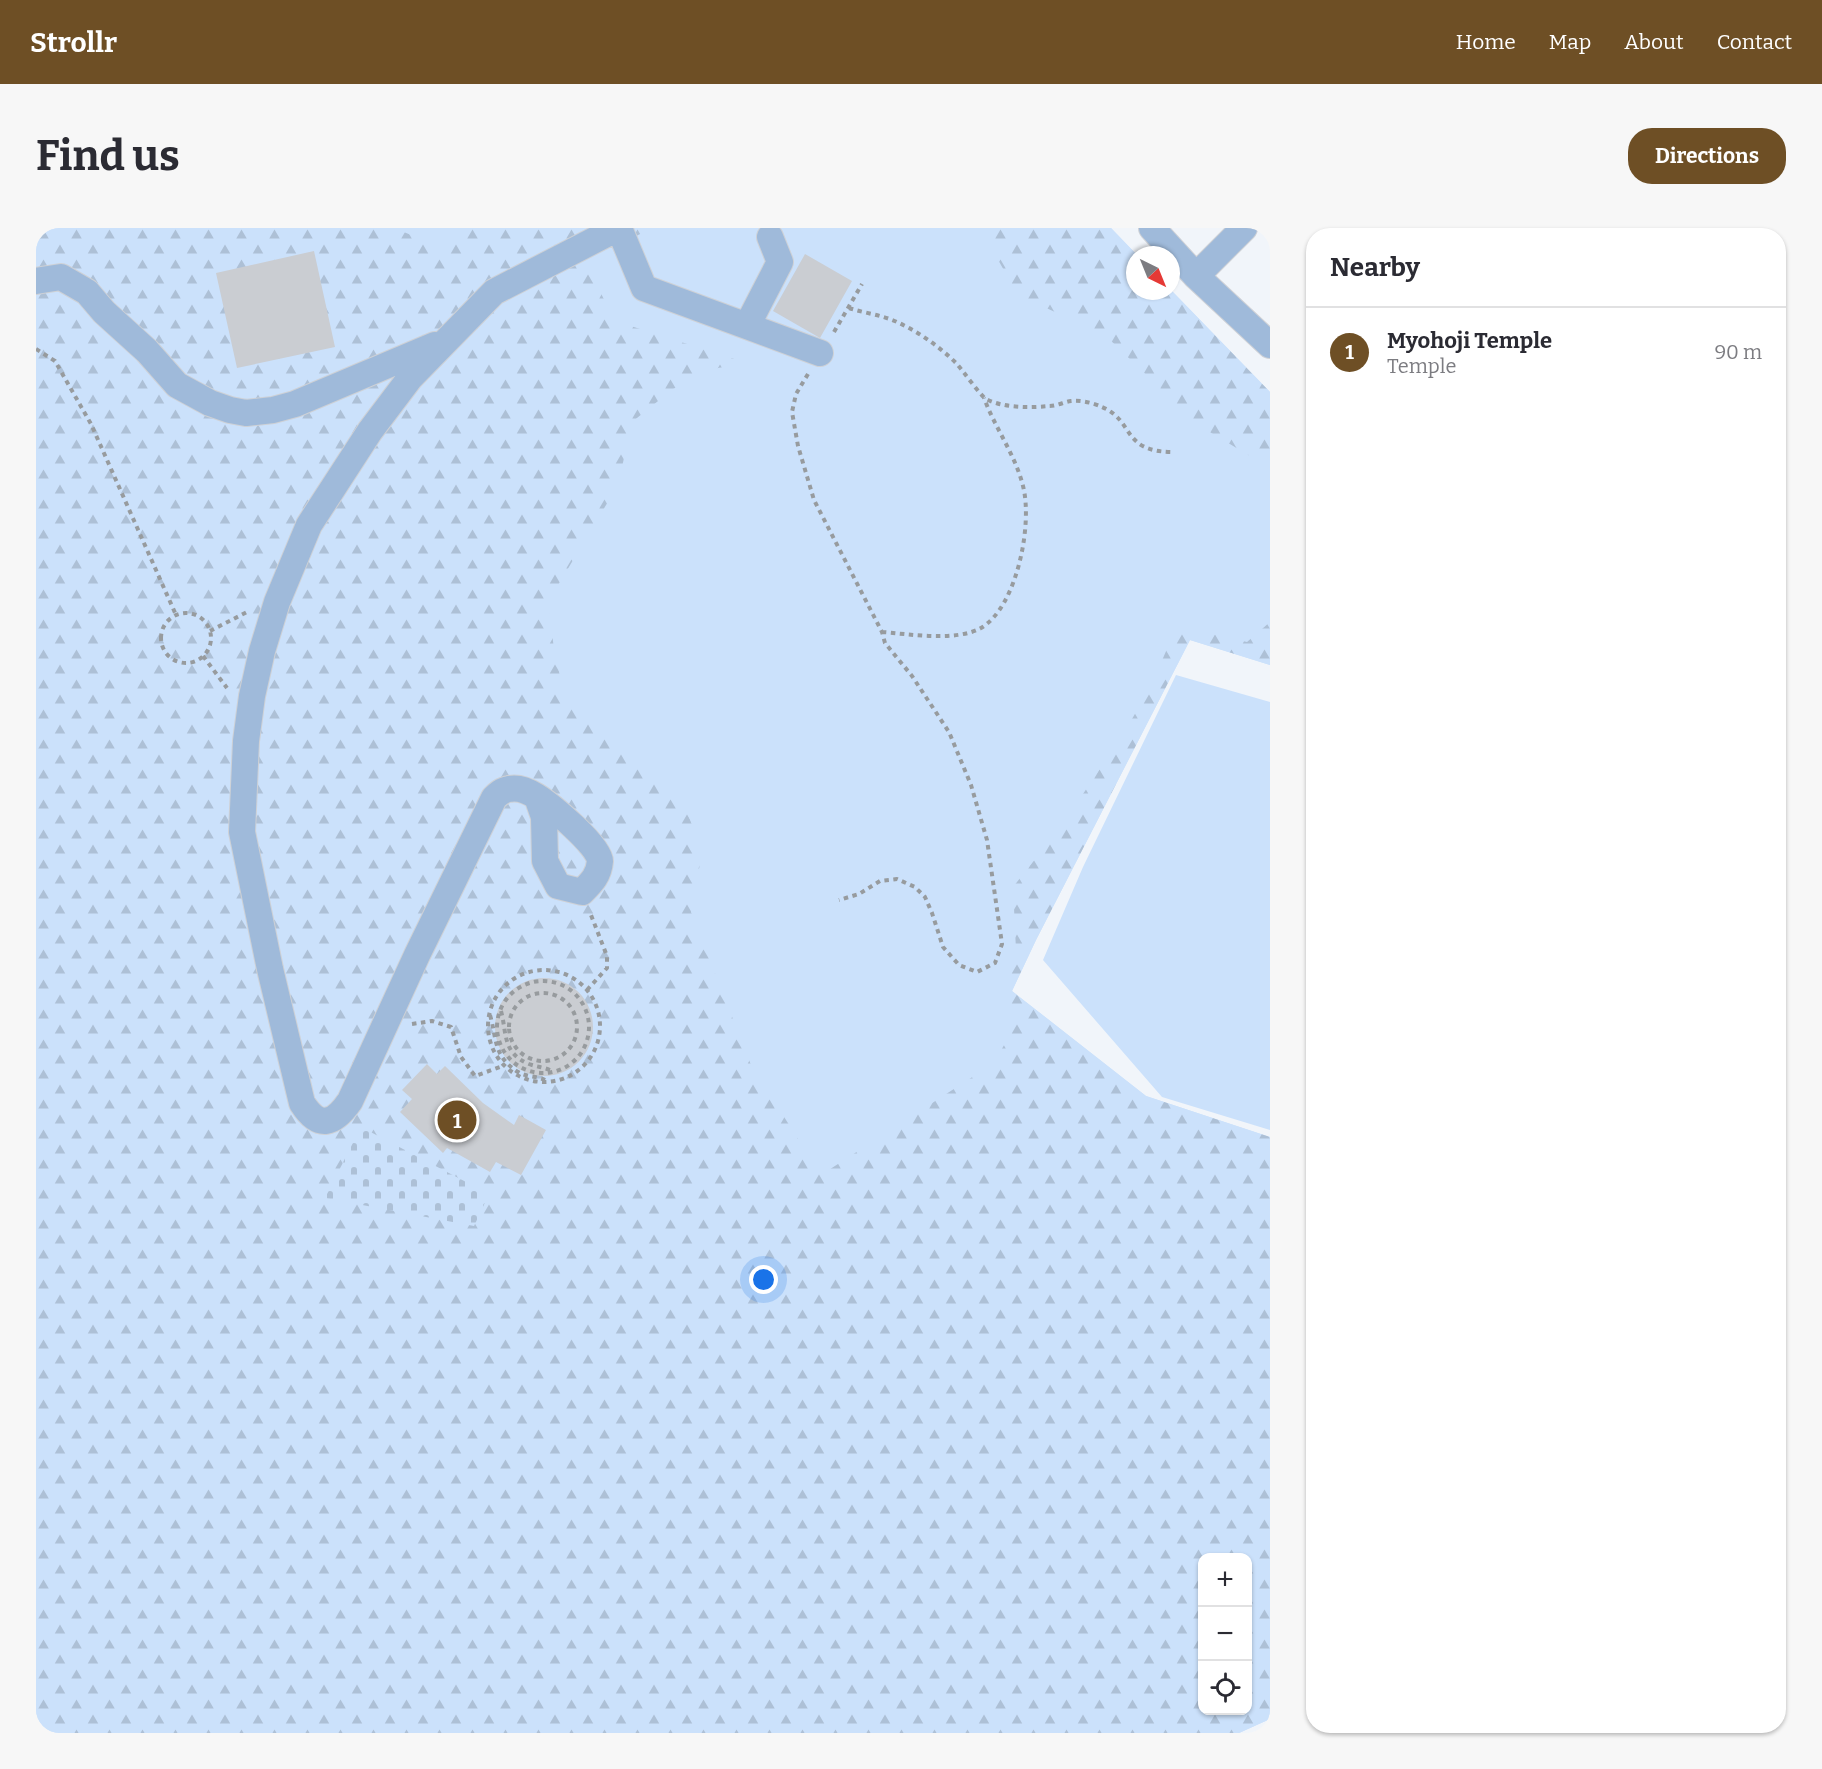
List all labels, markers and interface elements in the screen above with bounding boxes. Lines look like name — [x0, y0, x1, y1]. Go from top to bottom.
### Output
text: Strollr — [30, 26, 117, 59]
text: Home — [1456, 29, 1516, 55]
text: Map — [1549, 29, 1591, 55]
text: About — [1624, 29, 1684, 55]
text: Contact — [1717, 29, 1792, 55]
button: Directions — [1628, 128, 1786, 184]
text: Find us — [36, 131, 180, 181]
north arrow — [1126, 246, 1180, 300]
text: Nearby — [1330, 252, 1420, 283]
text: Myohoji Temple — [1387, 327, 1552, 354]
text: 1 — [1345, 340, 1354, 364]
text: 90 m — [1714, 340, 1762, 364]
text: Temple — [1387, 354, 1456, 378]
pin: 1 — [438, 1098, 476, 1142]
your location — [749, 1265, 778, 1294]
map controls — [1198, 1553, 1252, 1715]
button: + — [1198, 1553, 1252, 1607]
button: − — [1198, 1607, 1252, 1661]
button: locate — [1198, 1661, 1252, 1715]

